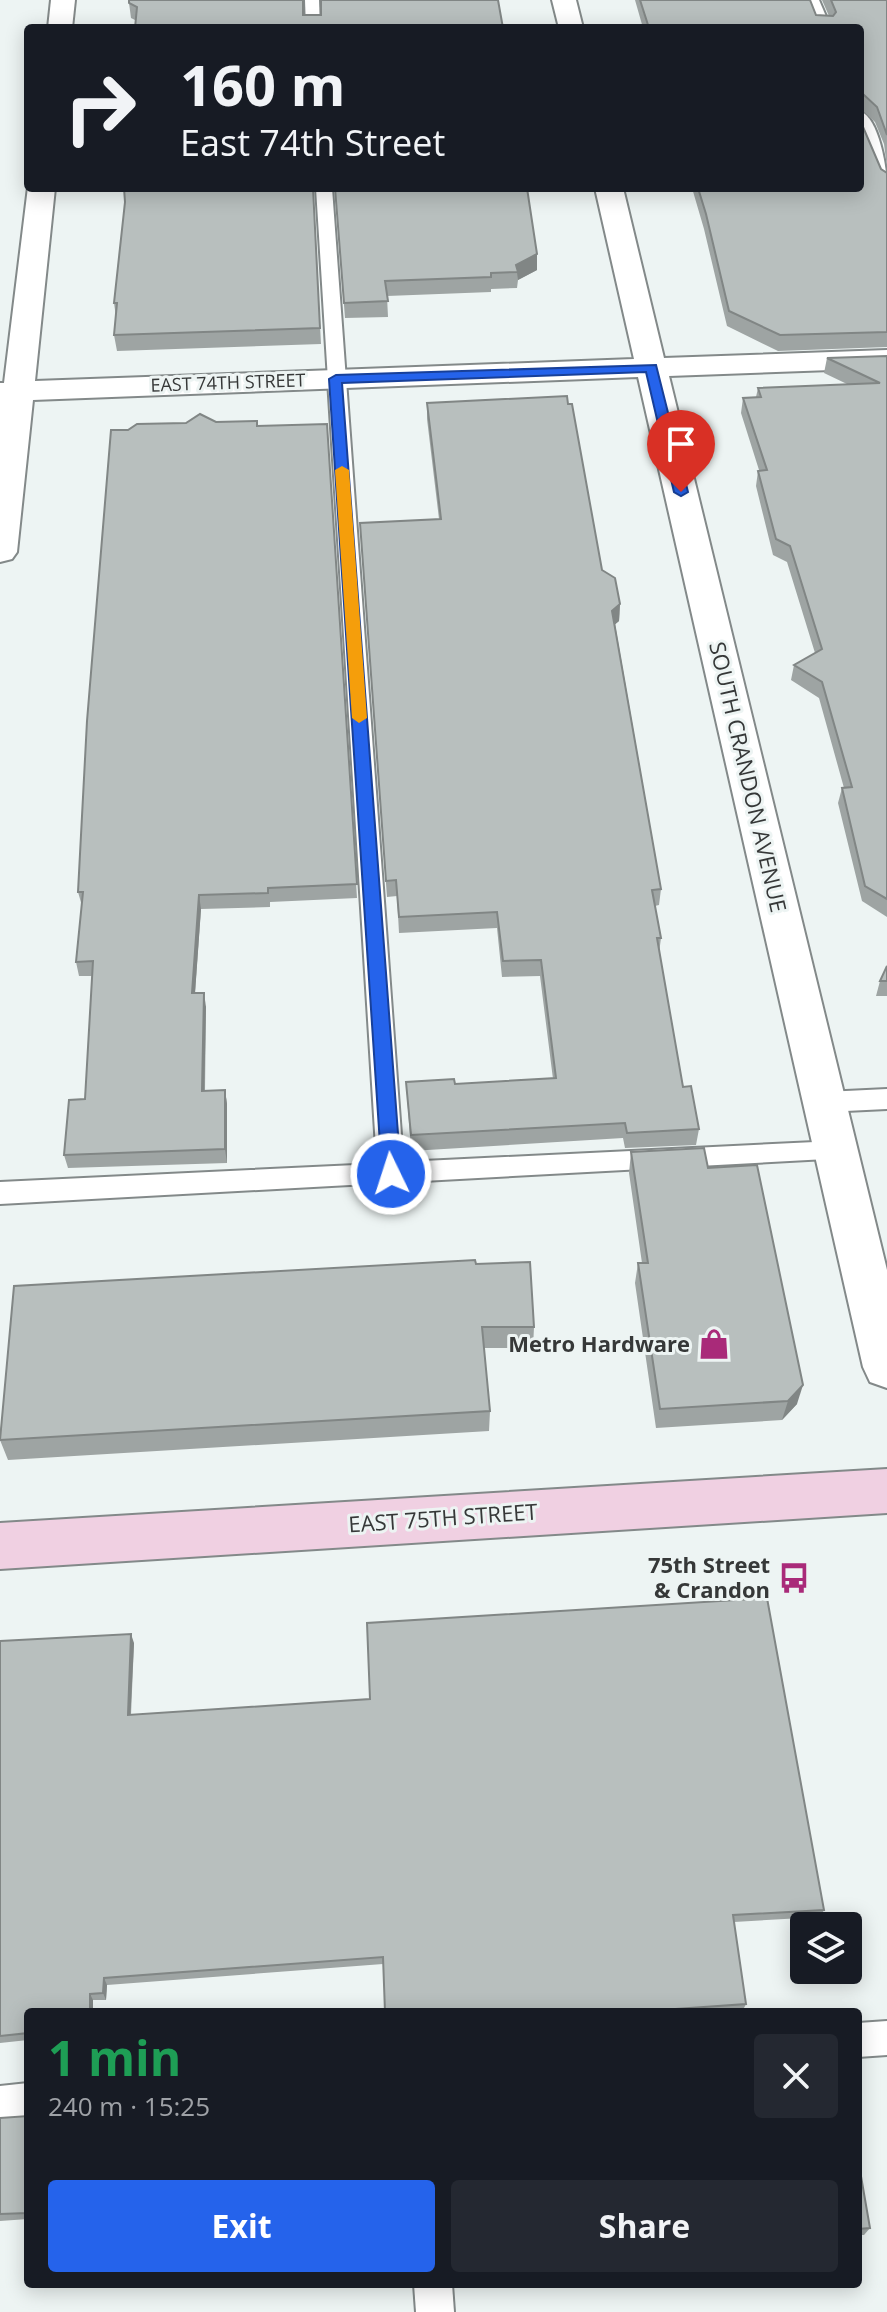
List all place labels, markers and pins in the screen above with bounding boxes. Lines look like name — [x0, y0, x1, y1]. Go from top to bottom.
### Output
pin — [647, 410, 715, 492]
shop icon: Metro Hardware — [697, 1327, 731, 1361]
place label: Metro Hardware — [508, 1328, 690, 1358]
place label: 75th Street & Crandon — [648, 1549, 770, 1604]
bus stop icon: 75th Street & Crandon — [777, 1561, 811, 1595]

